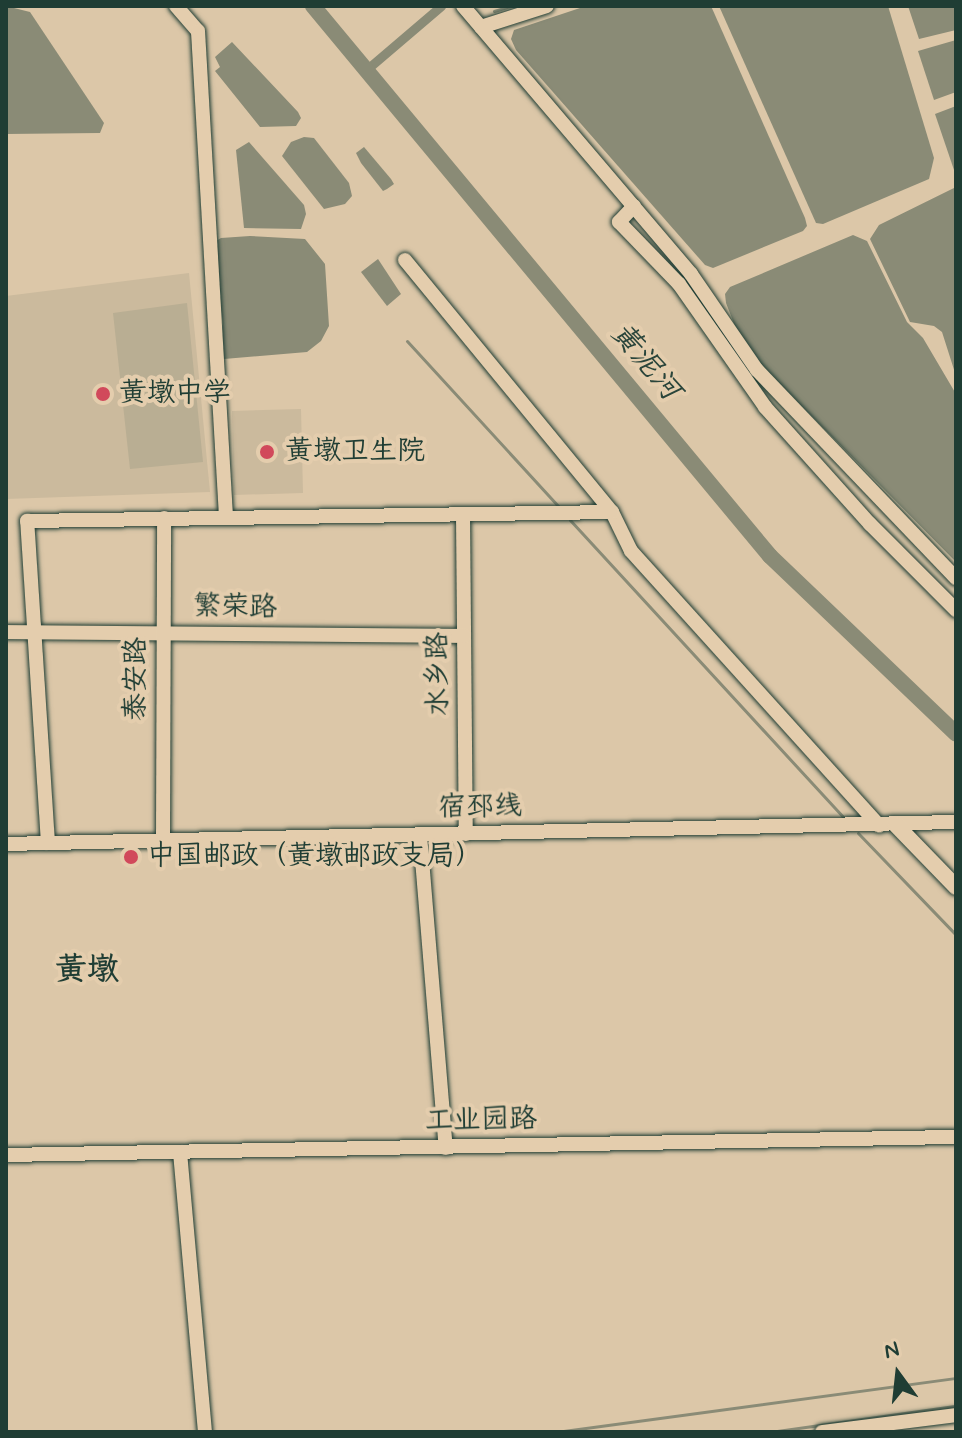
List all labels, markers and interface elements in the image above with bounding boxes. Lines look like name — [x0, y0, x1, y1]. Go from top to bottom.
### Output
water label: 黄泥河 — [602, 316, 688, 408]
place label: 黄墩中学 — [119, 377, 231, 411]
marker: 黄墩中学 — [94, 385, 112, 403]
place label: 黄墩卫生院 — [285, 435, 425, 469]
marker: 黄墩卫生院 — [256, 441, 278, 463]
street label: 繁荣路 — [193, 590, 277, 626]
street label: 水乡路 — [421, 632, 457, 716]
street label: 泰安路 — [120, 637, 154, 721]
street label: 宿邳线 — [438, 790, 522, 826]
place label: 中国邮政（黄墩邮政支局） — [147, 840, 483, 874]
marker: 中国邮政（黄墩邮政支局） — [122, 848, 140, 866]
district label: 黄墩 — [55, 951, 119, 989]
street label: 工业园路 — [425, 1103, 537, 1139]
north arrow — [858, 1334, 938, 1414]
text: N — [881, 1335, 902, 1366]

